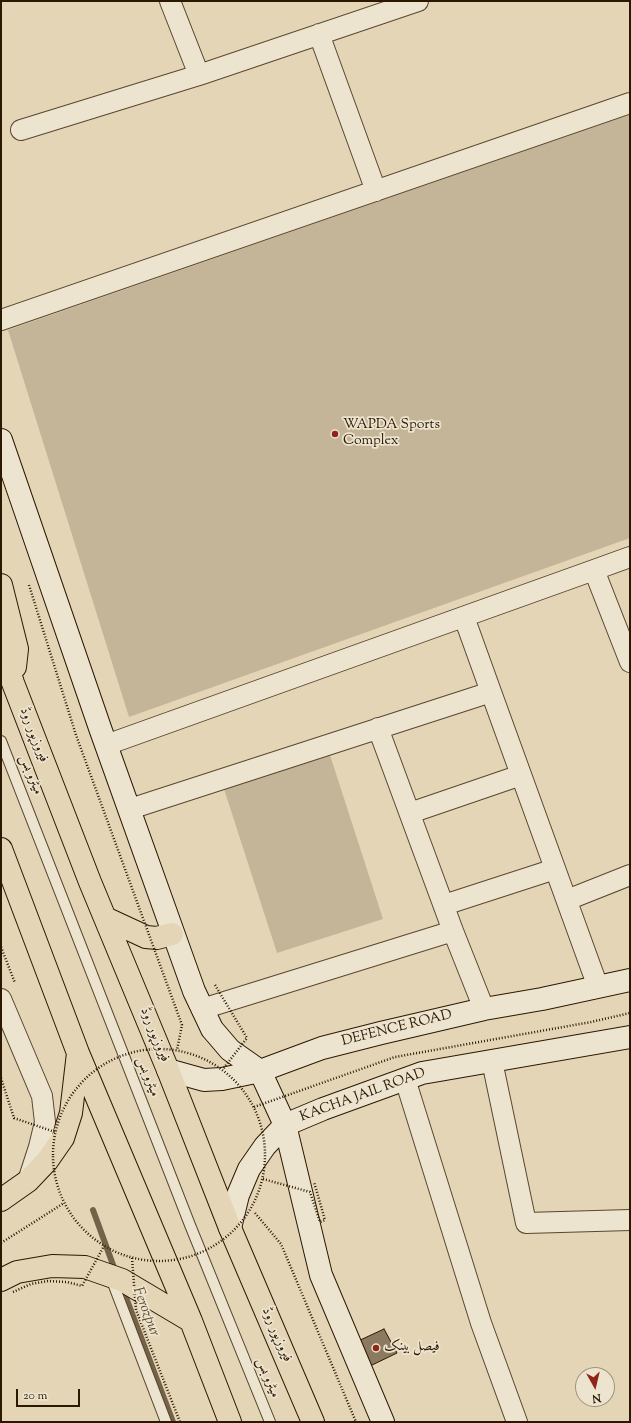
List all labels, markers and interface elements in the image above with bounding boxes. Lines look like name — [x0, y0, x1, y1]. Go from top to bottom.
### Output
place label: WAPDA Sports Complex — [343, 418, 440, 450]
marker: WAPDA Sports Complex — [330, 429, 340, 439]
street label: فیروزپور روڈ — [15, 705, 51, 765]
street label: میٹرو بس — [14, 753, 46, 797]
street label: فیروزپور روڈ — [135, 1005, 173, 1065]
street label: DEFENCE ROAD — [340, 1007, 454, 1051]
street label: میٹرو بس — [132, 1055, 162, 1099]
street label: KACHA JAIL ROAD — [298, 1065, 428, 1127]
water label: Ferozpur — [127, 1285, 163, 1339]
street label: فیروزپور روڈ — [257, 1305, 295, 1365]
place label: فیصل بینک — [384, 1340, 440, 1356]
marker: فیصل بینک — [371, 1343, 381, 1353]
street label: میٹرو بس — [251, 1356, 283, 1400]
north arrow — [575, 1367, 615, 1407]
scale bar — [18, 1381, 82, 1407]
text: 20 m — [23, 1387, 47, 1405]
text: N — [591, 1389, 602, 1406]

